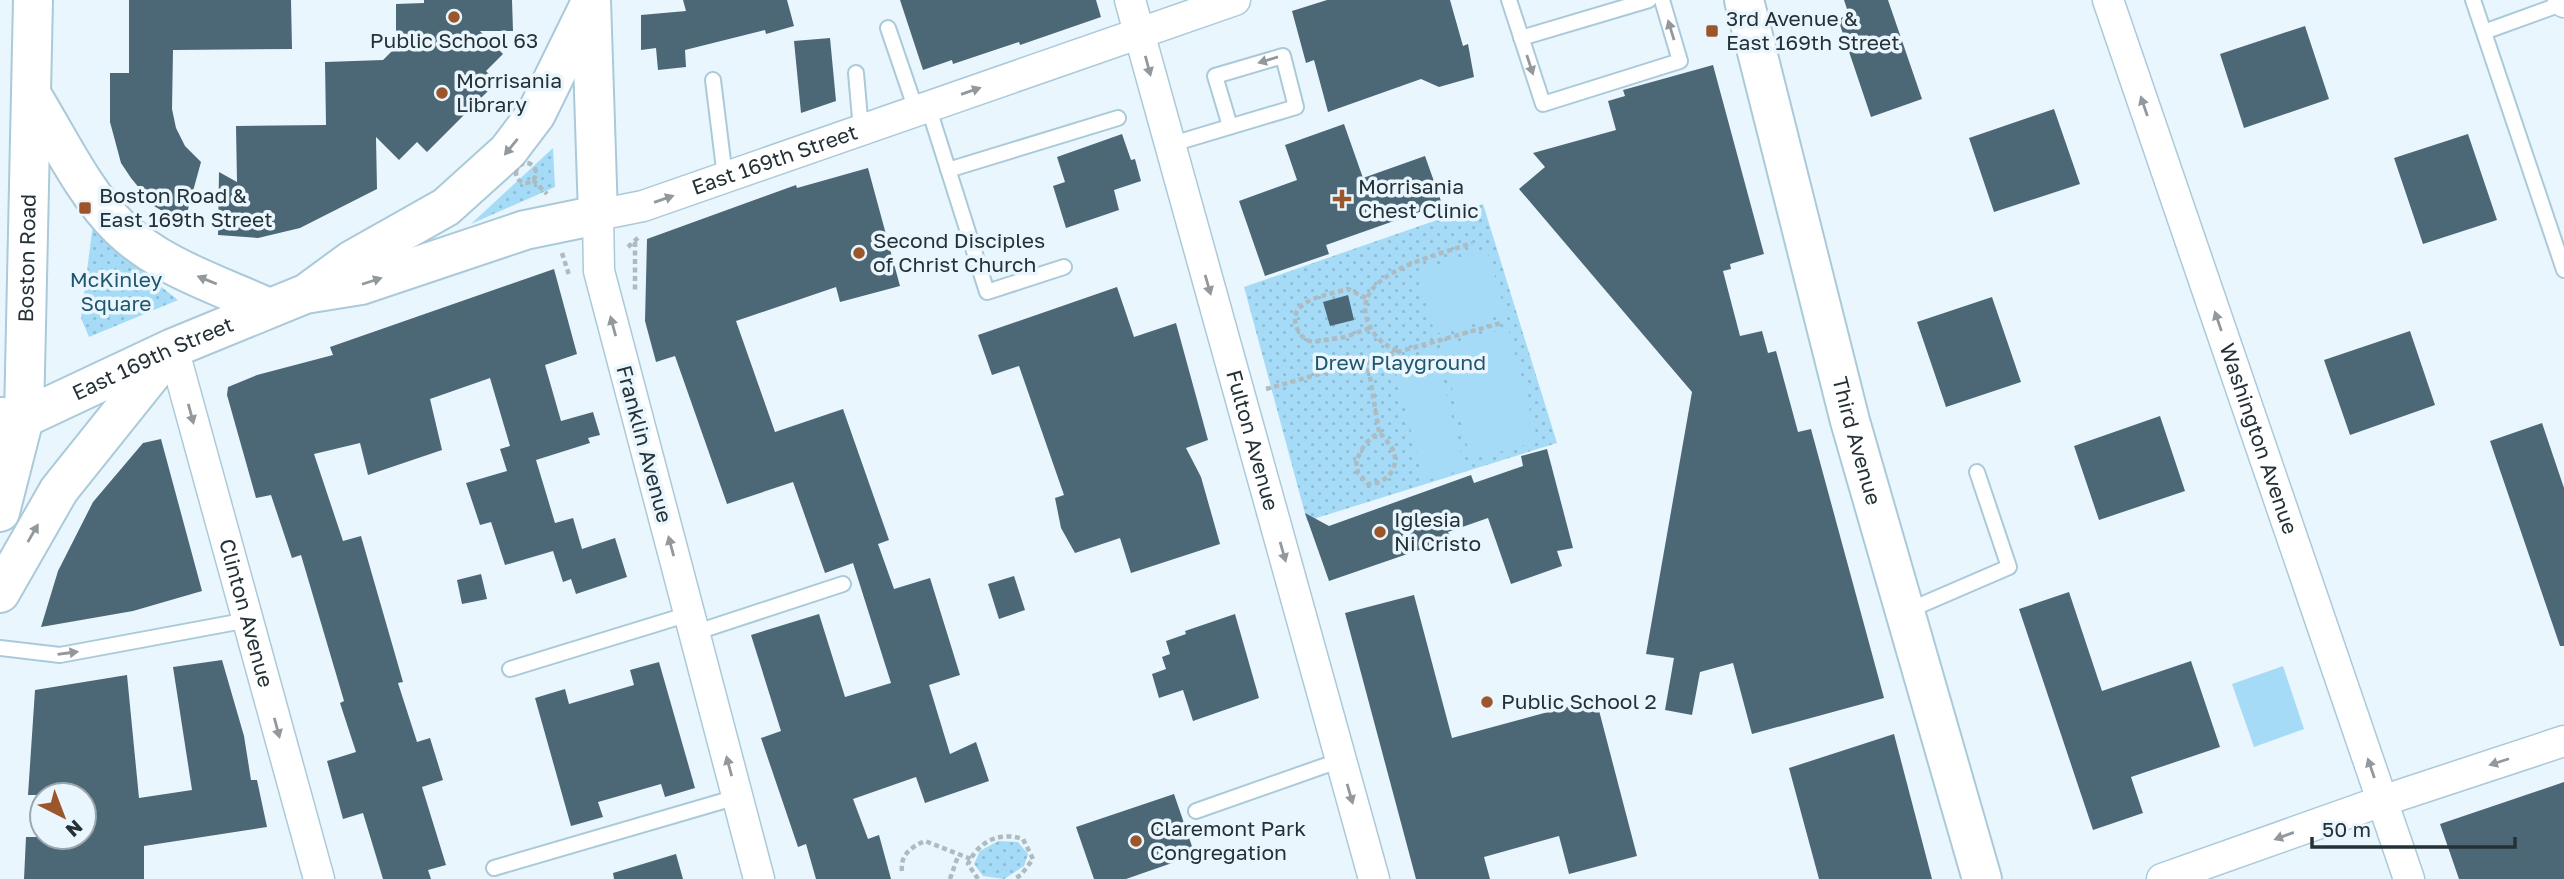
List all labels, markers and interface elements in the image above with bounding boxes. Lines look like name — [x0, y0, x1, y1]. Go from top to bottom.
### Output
place label: 3rd Avenue & East 169th Street — [1726, 5, 1900, 55]
marker: Public School 63 — [446, 9, 462, 25]
one-way arrow — [1665, 20, 1675, 41]
marker: 3rd Avenue & East 169th Street — [1704, 23, 1720, 39]
place label: Public School 63 — [370, 27, 538, 53]
one-way arrow — [1143, 55, 1154, 77]
one-way arrow — [1525, 55, 1536, 76]
one-way arrow — [1257, 56, 1278, 66]
place label: Morrisania Library — [456, 67, 562, 117]
marker: Morrisania Library — [434, 85, 450, 101]
one-way arrow — [961, 85, 982, 96]
one-way arrow — [2138, 95, 2149, 116]
street label: East 169th Street — [688, 118, 861, 200]
one-way arrow — [504, 138, 519, 155]
place label: Morrisania Chest Clinic — [1358, 173, 1479, 223]
place label: Boston Road & East 169th Street — [99, 182, 273, 232]
marker: Morrisania Chest Clinic — [1332, 189, 1352, 209]
one-way arrow — [654, 193, 675, 204]
street label: Boston Road — [12, 194, 41, 323]
marker: Boston Road & East 169th Street — [77, 200, 93, 216]
place label: Second Disciples of Christ Church — [873, 227, 1045, 277]
marker: Second Disciples of Christ Church — [851, 245, 867, 261]
park label: McKinley Square — [70, 266, 163, 316]
one-way arrow — [197, 275, 218, 286]
one-way arrow — [1204, 275, 1214, 296]
one-way arrow — [362, 276, 383, 286]
one-way arrow — [2212, 310, 2223, 331]
street label: East 169th Street — [68, 311, 237, 405]
one-way arrow — [607, 314, 618, 336]
street label: Washington Avenue — [2215, 340, 2304, 538]
park label: Drew Playground — [1314, 349, 1486, 375]
street label: Franklin Avenue — [611, 362, 678, 525]
street label: Fulton Avenue — [1221, 367, 1285, 513]
street label: Third Avenue — [1827, 374, 1887, 508]
one-way arrow — [186, 403, 197, 425]
place label: Iglesia Ni Cristo — [1394, 506, 1481, 556]
one-way arrow — [27, 524, 39, 543]
marker: Iglesia Ni Cristo — [1372, 524, 1388, 540]
one-way arrow — [665, 534, 676, 556]
street label: Clinton Avenue — [214, 536, 280, 690]
one-way arrow — [1278, 541, 1288, 562]
one-way arrow — [57, 647, 79, 658]
place label: Public School 2 — [1501, 688, 1657, 714]
marker: Public School 2 — [1479, 694, 1495, 710]
one-way arrow — [273, 717, 283, 738]
one-way arrow — [723, 754, 734, 776]
one-way arrow — [2365, 757, 2376, 778]
one-way arrow — [2488, 758, 2509, 768]
north arrow — [28, 781, 98, 851]
one-way arrow — [1346, 784, 1356, 805]
scale bar — [2312, 806, 2515, 850]
place label: Claremont Park Congregation — [1150, 815, 1306, 865]
text: N — [62, 816, 88, 842]
text: 50 m — [2322, 816, 2371, 842]
one-way arrow — [2273, 831, 2294, 842]
marker: Claremont Park Congregation — [1128, 833, 1144, 849]

